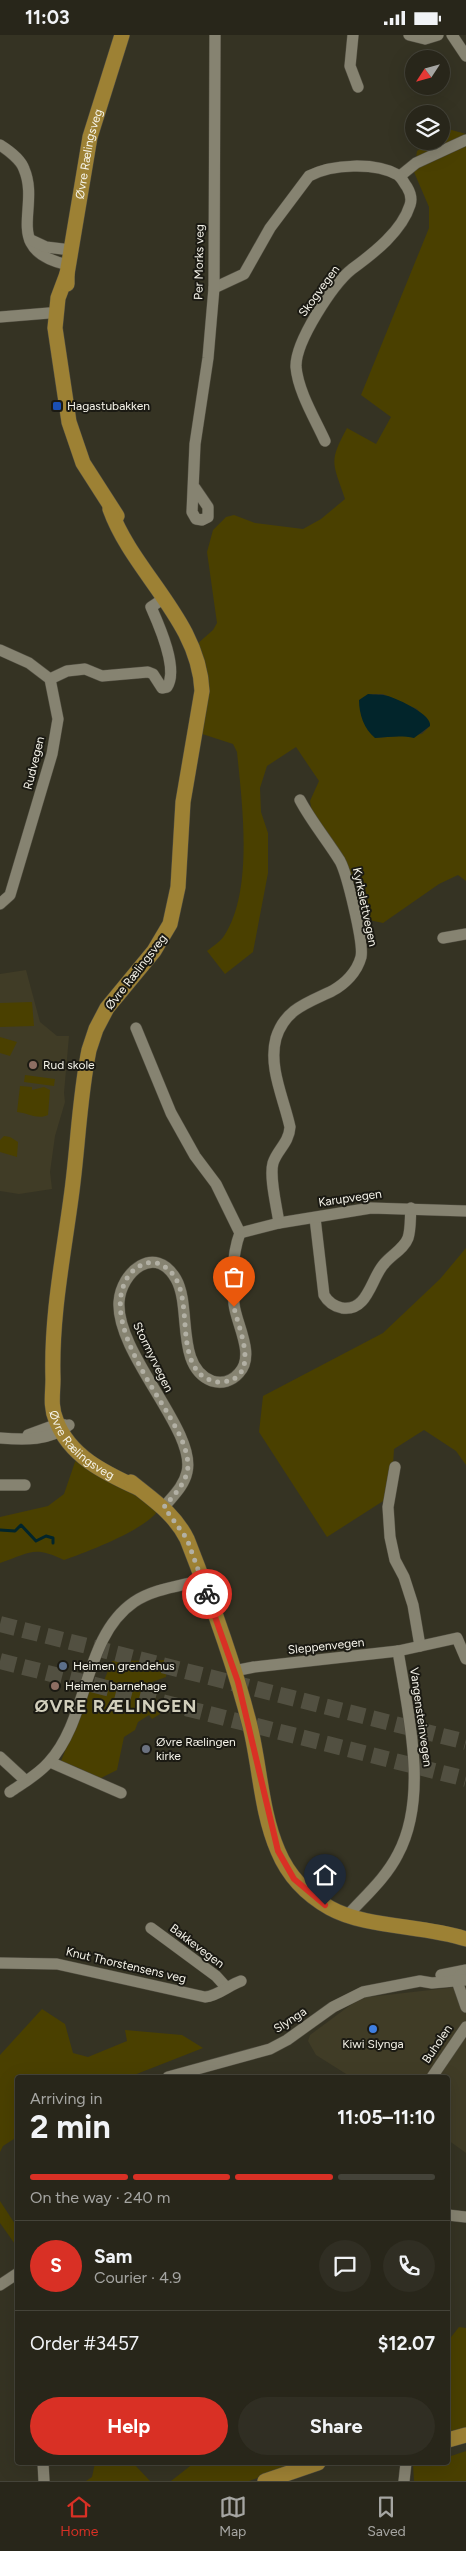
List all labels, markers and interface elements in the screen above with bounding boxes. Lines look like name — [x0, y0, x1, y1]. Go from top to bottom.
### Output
text: 11:03 — [25, 6, 70, 29]
north arrow — [405, 50, 450, 95]
map controls — [405, 50, 450, 150]
button: layers — [405, 105, 450, 150]
street label: Øvre Rælingsveg — [73, 107, 105, 200]
street label: Per Morks veg — [191, 224, 207, 300]
street label: Skogvegen — [296, 262, 342, 319]
place label: Hagastubakken — [67, 399, 150, 413]
marker: Hagastubakken — [51, 400, 63, 412]
street label: Rudvegen — [21, 735, 47, 791]
street label: Kyrkslettvegen — [350, 866, 380, 948]
street label: Øvre Rælingsveg — [102, 932, 170, 1012]
place label: Rud skole — [43, 1058, 95, 1072]
marker: Rud skole — [27, 1059, 39, 1071]
street label: Karupvegen — [317, 1187, 383, 1209]
pin — [213, 1256, 255, 1307]
icon: bag — [220, 1263, 248, 1291]
street label: Stormyrvegen — [130, 1320, 176, 1395]
street label: Øvre Rælingsveg — [46, 1409, 117, 1482]
courier — [182, 1569, 232, 1619]
icon: bike — [193, 1580, 221, 1608]
street label: Sleppenvegen — [287, 1635, 365, 1657]
place label: Heimen grendehus — [73, 1659, 175, 1673]
marker: Heimen grendehus — [57, 1660, 69, 1672]
street label: Vangensteinvegen — [407, 1667, 435, 1768]
place label: Heimen barnehage — [65, 1679, 167, 1693]
marker: Heimen barnehage — [49, 1680, 61, 1692]
district label: ØVRE RÆLINGEN — [35, 1695, 197, 1717]
place label: Øvre Rælingen kirke — [156, 1735, 236, 1763]
marker: Øvre Rælingen kirke — [140, 1743, 152, 1755]
pin — [304, 1854, 346, 1905]
icon: home — [311, 1861, 339, 1889]
street label: Bakkevegen — [167, 1921, 227, 1971]
street label: Knut Thorstensens veg — [65, 1944, 187, 1986]
street label: Slynga — [271, 2004, 309, 2036]
street label: Buholen — [419, 2022, 455, 2066]
marker: Kiwi Slynga — [367, 2023, 379, 2035]
place label: Kiwi Slynga — [342, 2037, 404, 2051]
text: Arriving in — [30, 2089, 102, 2108]
text: 11:05–11:10 — [337, 2106, 435, 2129]
text: 2 min — [30, 2108, 111, 2146]
text: On the way · 240 m — [30, 2188, 170, 2207]
button: chat — [319, 2240, 371, 2292]
button: phone — [383, 2240, 435, 2292]
text: Sam — [94, 2245, 132, 2268]
text: S — [50, 2254, 62, 2277]
text: Courier · 4.9 — [94, 2268, 181, 2287]
text: Order #3457 — [30, 2332, 139, 2355]
text: $12.07 — [378, 2332, 435, 2355]
button: Help — [30, 2397, 228, 2455]
button: Share — [238, 2397, 435, 2455]
tab: Home — [60, 2493, 98, 2540]
tab: Map — [219, 2493, 247, 2540]
tab: Saved — [367, 2493, 406, 2540]

